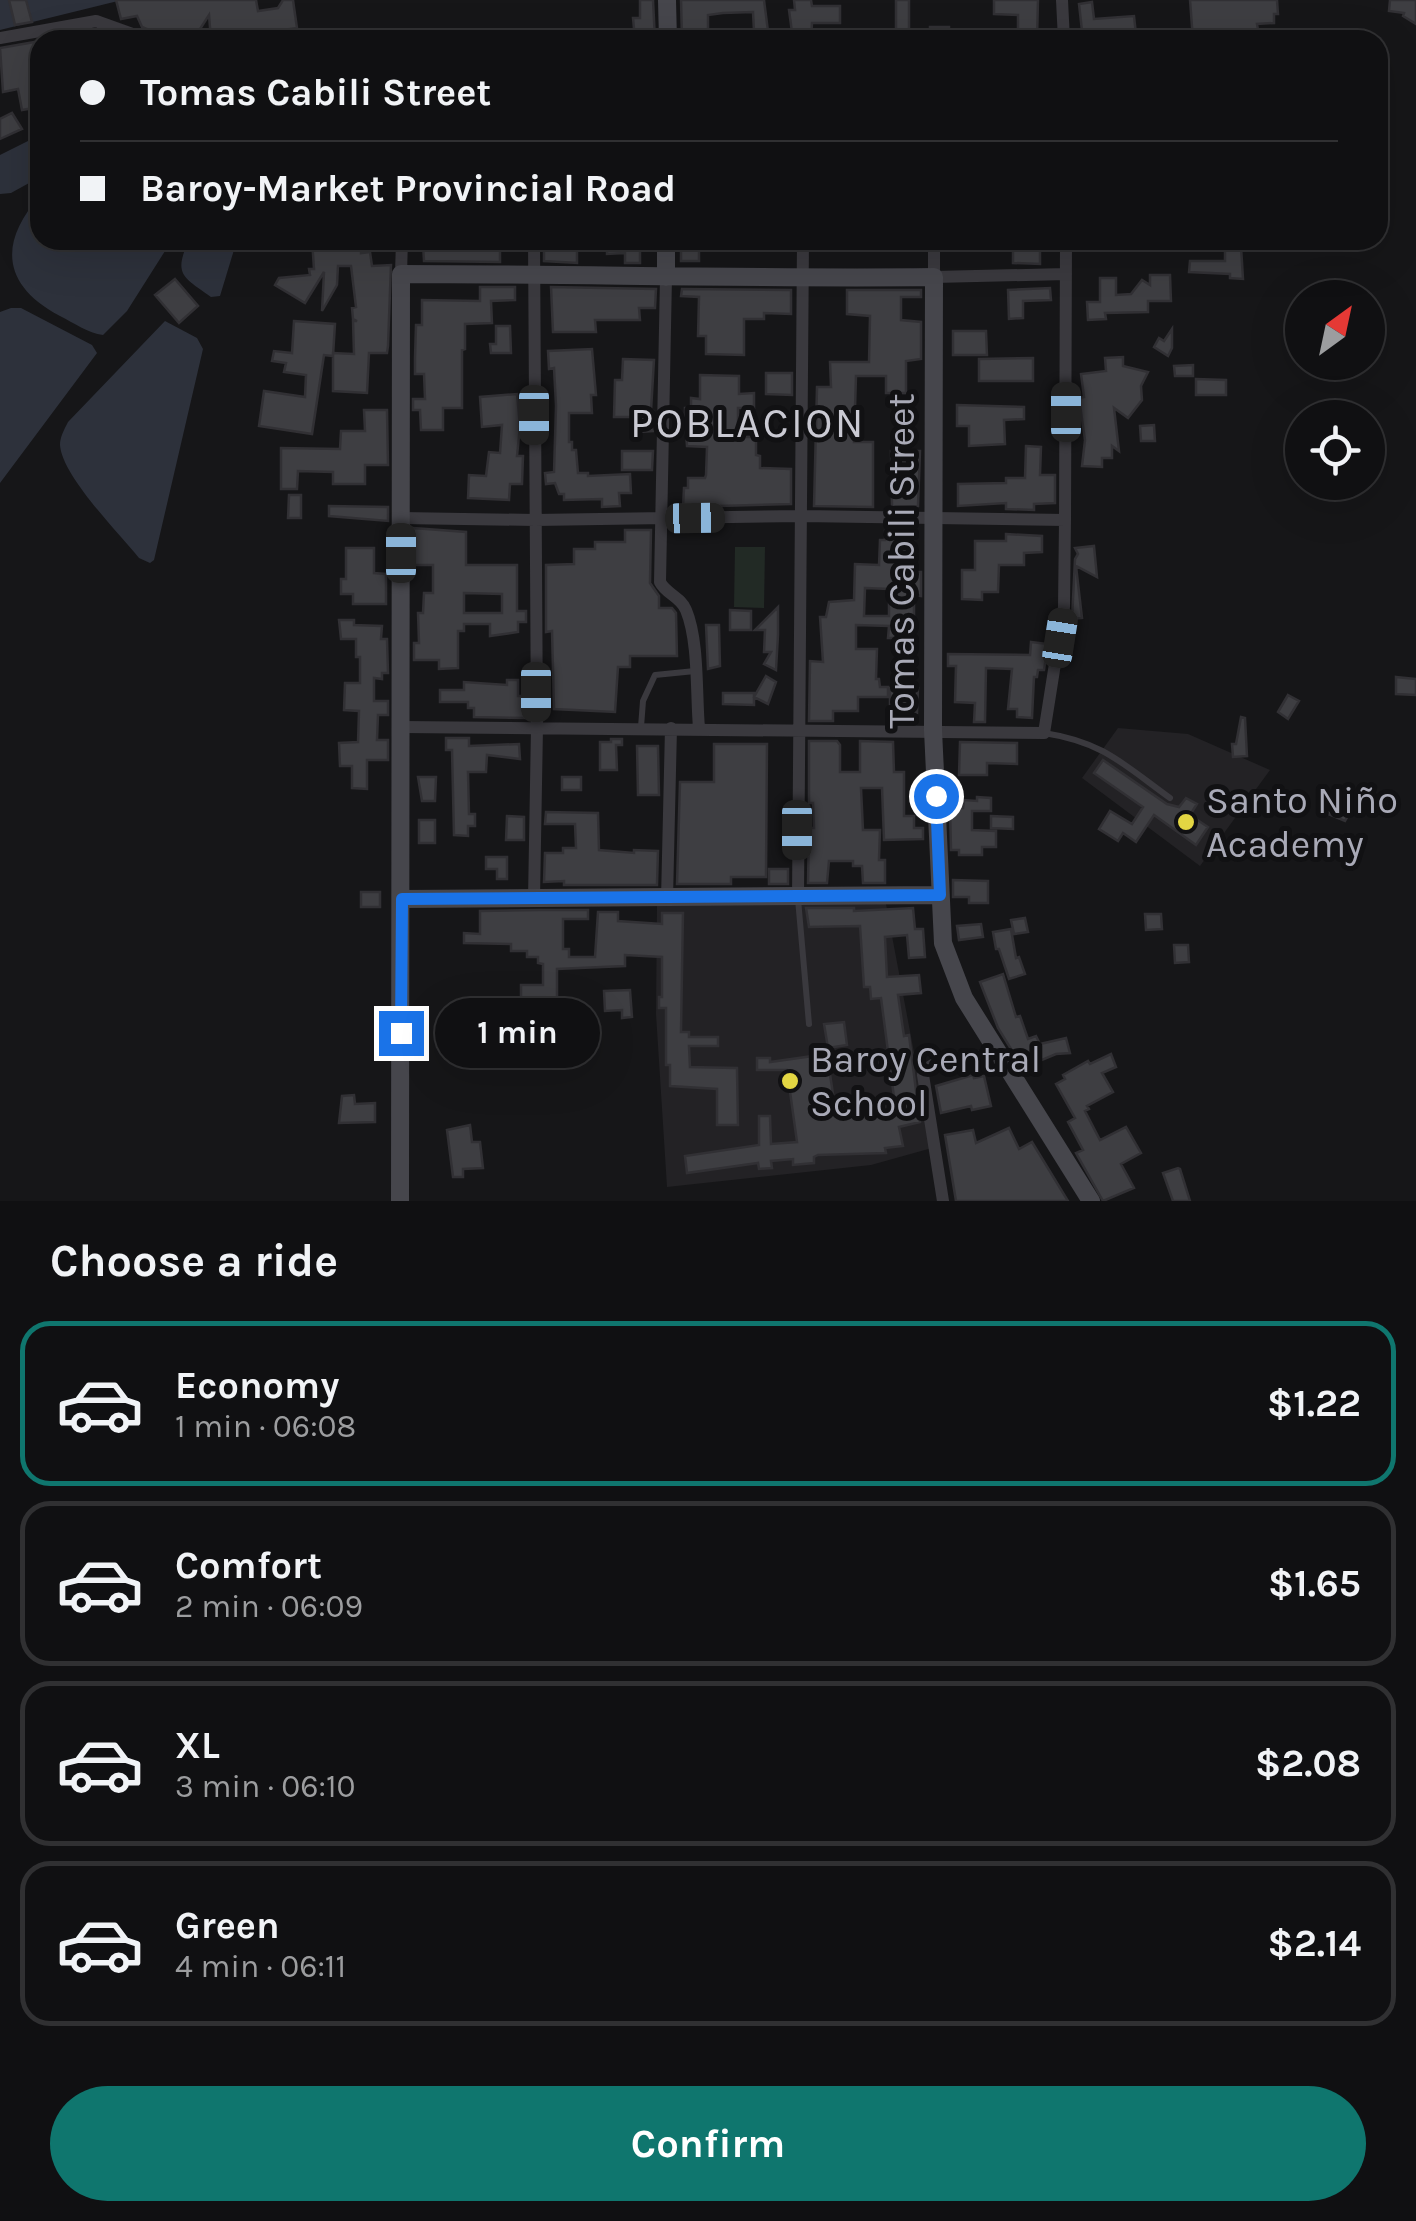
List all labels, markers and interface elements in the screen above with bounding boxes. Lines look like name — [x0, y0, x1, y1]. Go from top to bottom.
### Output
text: Tomas Cabili Street — [140, 70, 491, 115]
text: Baroy-Market Provincial Road — [140, 166, 676, 211]
north arrow — [1285, 280, 1385, 380]
map controls — [1285, 280, 1385, 500]
car — [1051, 382, 1081, 442]
car — [519, 385, 549, 445]
street label: Tomas Cabili Street — [879, 393, 924, 729]
district label: POBLACION — [630, 398, 866, 448]
button: locate — [1285, 400, 1385, 500]
car — [665, 502, 725, 534]
car — [386, 523, 416, 583]
car — [1040, 606, 1080, 670]
car — [521, 662, 551, 722]
route start — [914, 774, 959, 819]
place label: Santo Niño Academy — [1206, 778, 1398, 867]
car — [782, 800, 812, 860]
marker: Santo Niño Academy — [1175, 811, 1197, 833]
callout: 1 min — [436, 998, 601, 1068]
route end — [379, 1011, 424, 1056]
text: 1 min — [477, 1014, 558, 1051]
place label: Baroy Central School — [810, 1037, 1041, 1126]
marker: Baroy Central School — [779, 1070, 801, 1092]
text: Choose a ride — [50, 1235, 338, 1287]
icon: car — [55, 1359, 145, 1449]
text: Economy — [175, 1363, 339, 1408]
text: $1.22 — [1267, 1381, 1361, 1426]
text: 1 min · 06:08 — [175, 1408, 356, 1445]
icon: car — [55, 1539, 145, 1629]
text: Comfort — [175, 1543, 322, 1588]
text: $1.65 — [1268, 1561, 1361, 1606]
text: 2 min · 06:09 — [175, 1588, 363, 1625]
icon: car — [55, 1719, 145, 1809]
text: XL — [175, 1723, 220, 1768]
text: $2.08 — [1255, 1741, 1361, 1786]
text: 3 min · 06:10 — [175, 1768, 355, 1805]
icon: car — [55, 1899, 145, 1989]
text: Green — [175, 1903, 280, 1948]
text: $2.14 — [1268, 1921, 1361, 1966]
text: 4 min · 06:11 — [175, 1948, 346, 1985]
button: Confirm — [50, 2086, 1366, 2201]

